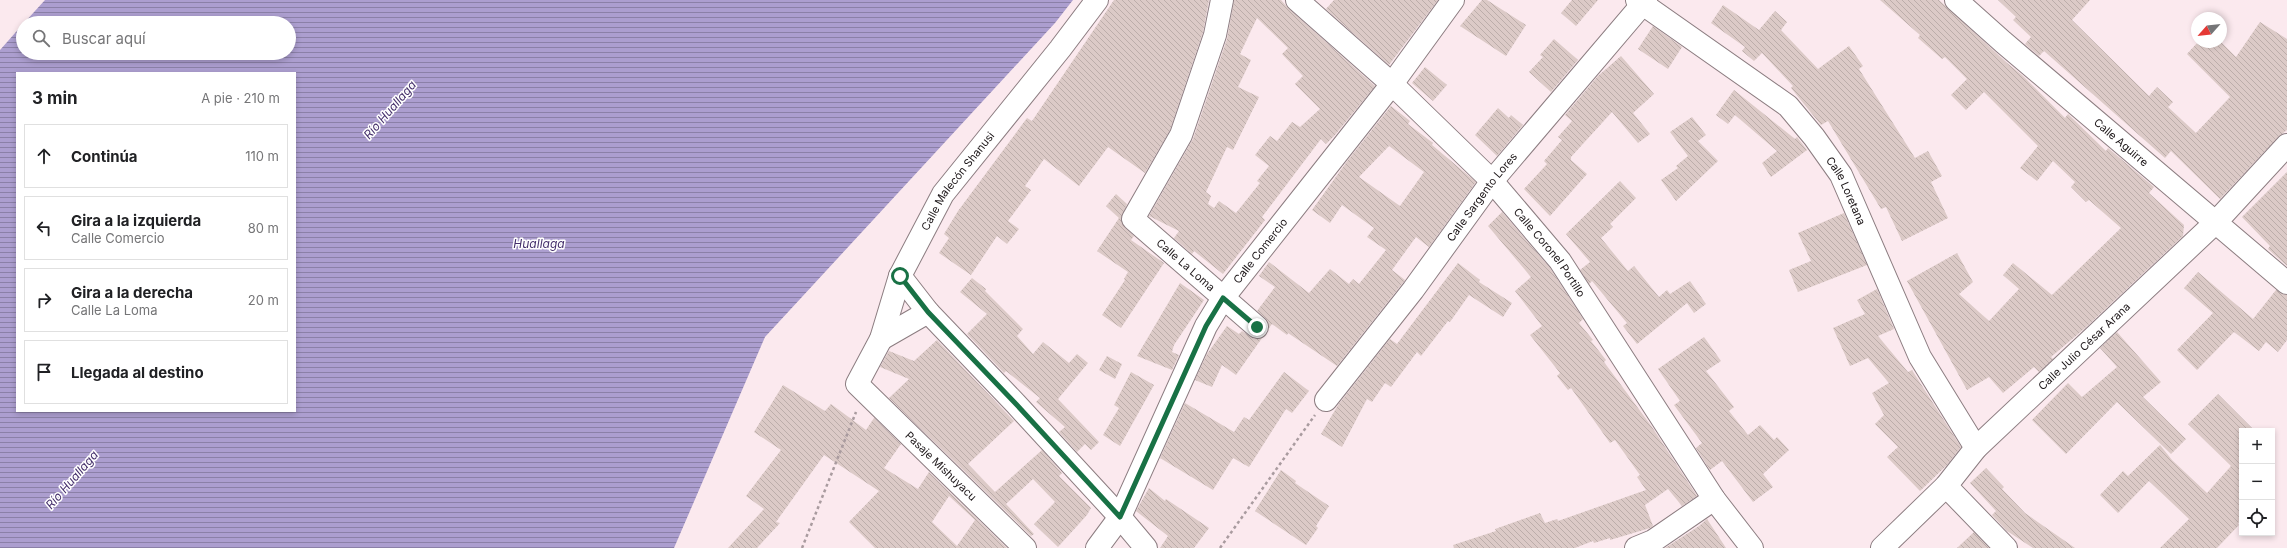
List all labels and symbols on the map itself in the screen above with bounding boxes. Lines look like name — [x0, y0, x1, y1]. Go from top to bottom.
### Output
north arrow — [2191, 12, 2227, 48]
water label: Río Huallaga — [360, 77, 419, 142]
street label: Calle Aguirre — [2091, 115, 2151, 169]
street label: Calle Malecón Shanusi — [918, 129, 997, 233]
street label: Calle Sargento Lores — [1444, 149, 1520, 244]
street label: Calle Loretana — [1823, 154, 1869, 227]
street label: Calle Coronel Portillo — [1511, 205, 1589, 300]
street label: Calle Comercio — [1230, 215, 1291, 286]
water label: Huallaga — [513, 236, 565, 251]
street label: Calle La Loma — [1154, 236, 1218, 294]
route start — [891, 267, 909, 285]
street label: Calle Julio César Arana — [2035, 300, 2133, 393]
route end — [1248, 318, 1266, 336]
street label: Pasaje Mishuyacu — [902, 428, 980, 504]
water label: Río Huallaga — [42, 447, 101, 512]

